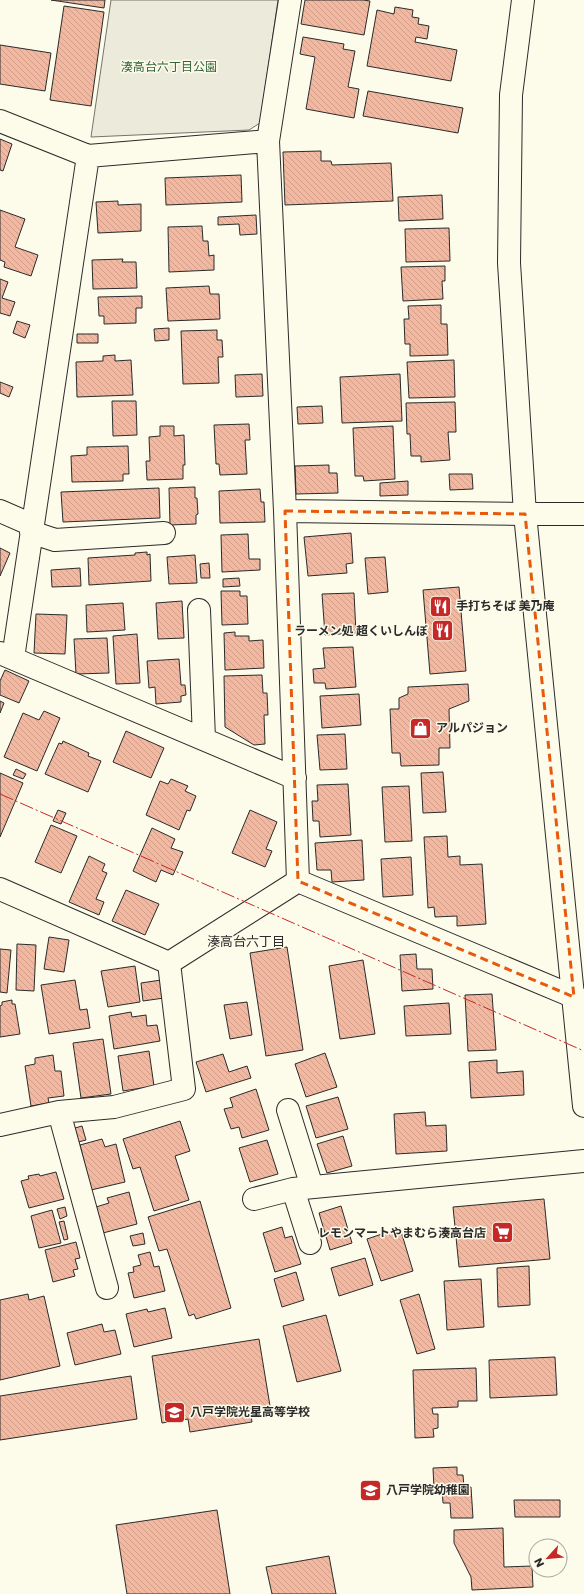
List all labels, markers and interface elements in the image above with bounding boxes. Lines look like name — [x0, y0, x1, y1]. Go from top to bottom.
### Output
park label: 湊高台六丁目公園 — [121, 58, 217, 75]
restaurant icon: 手打ちそば 美乃庵 — [427, 593, 453, 619]
place label: 手打ちそば 美乃庵 — [456, 597, 555, 614]
restaurant icon: ラーメン処 超くいしんぼ — [430, 618, 456, 644]
place label: ラーメン処 超くいしんぼ — [294, 622, 428, 639]
shop icon: アルパジョン — [407, 715, 433, 741]
place label: アルパジョン — [436, 719, 508, 736]
district label: 湊高台六丁目 — [207, 932, 285, 951]
supermarket icon: レモンマートやまむら湊高台店 — [489, 1220, 515, 1246]
place label: レモンマートやまむら湊高台店 — [318, 1224, 486, 1241]
school or university icon: 八戸学院光星高等学校 — [162, 1399, 188, 1425]
place label: 八戸学院光星高等学校 — [190, 1403, 310, 1420]
school or university icon: 八戸学院幼稚園 — [358, 1477, 384, 1503]
place label: 八戸学院幼稚園 — [386, 1481, 470, 1498]
north arrow — [528, 1538, 568, 1578]
text: N — [530, 1555, 548, 1570]

